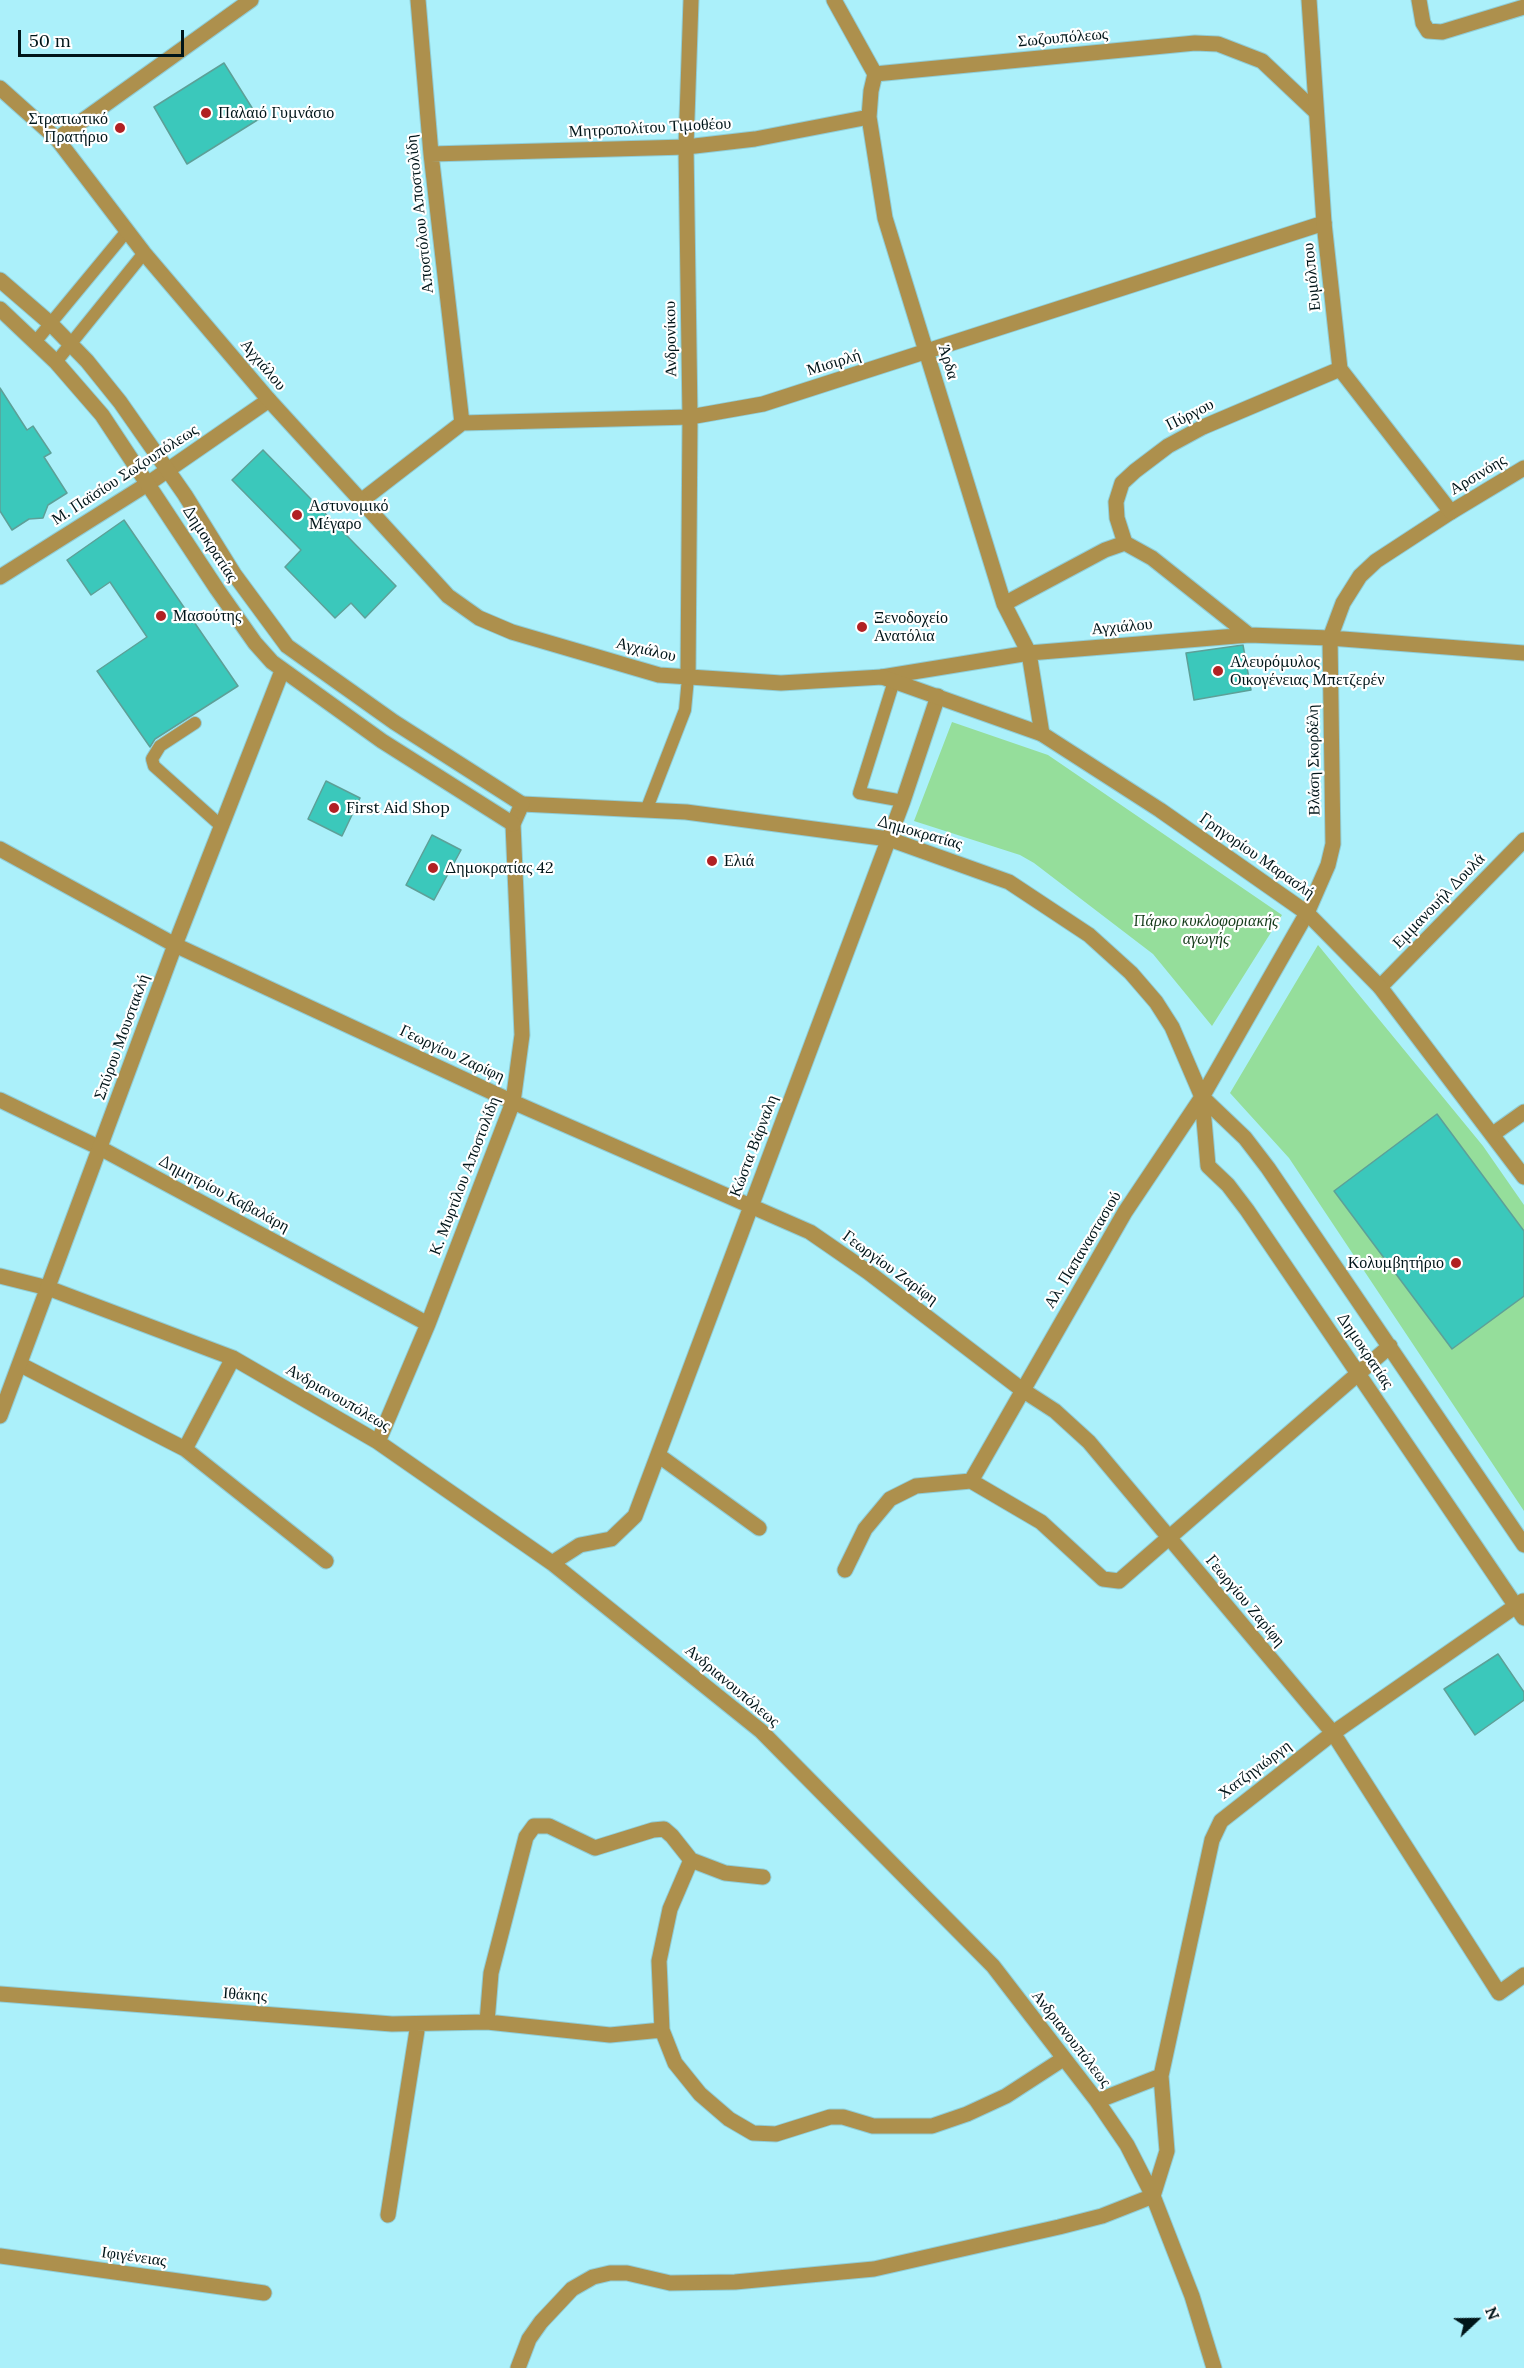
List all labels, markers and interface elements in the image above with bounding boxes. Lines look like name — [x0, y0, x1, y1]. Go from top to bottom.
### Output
scale bar — [21, 18, 188, 56]
street label: Σωζουπόλεως — [1017, 24, 1109, 52]
text: 50 m — [29, 29, 71, 52]
place label: Παλαιό Γυμνάσιο — [218, 103, 334, 123]
marker: Παλαιό Γυμνάσιο — [199, 106, 213, 120]
place label: Στρατιωτικό Πρατήριο — [28, 109, 108, 147]
street label: Μητροπολίτου Τιμοθέου — [568, 114, 732, 142]
marker: Στρατιωτικό Πρατήριο — [113, 121, 127, 135]
street label: Αποστόλου Αποστολίδη — [402, 134, 438, 294]
street label: Ευμόλπου — [1299, 242, 1325, 312]
street label: Ανδρονίκου — [661, 301, 681, 377]
street label: Αγχιάλου — [236, 335, 290, 395]
street label: Άρδα — [934, 342, 962, 382]
street label: Μισιρλή — [805, 346, 863, 380]
street label: Πύργου — [1163, 395, 1217, 435]
street label: Μ. Παϊσίου Σωζουπόλεως — [48, 420, 202, 530]
street label: Αρσινόης — [1446, 451, 1510, 499]
place label: Αστυνομικό Μέγαρο — [309, 496, 389, 534]
street label: Δημοκρατίας — [178, 502, 242, 586]
marker: Αστυνομικό Μέγαρο — [290, 508, 304, 522]
place label: Μασούτης — [173, 606, 241, 626]
place label: Ξενοδοχείο Ανατόλια — [874, 608, 948, 646]
marker: Μασούτης — [154, 609, 168, 623]
street label: Αγχιάλου — [1091, 615, 1153, 639]
marker: Ξενοδοχείο Ανατόλια — [855, 620, 869, 634]
street label: Αγχιάλου — [614, 634, 678, 666]
place label: Αλευρόμυλος Οικογένειας Μπετζερέν — [1230, 652, 1384, 690]
marker: Αλευρόμυλος Οικογένειας Μπετζερέν — [1211, 664, 1225, 678]
street label: Βλάση Σκορδέλη — [1303, 704, 1325, 816]
place label: First Aid Shop — [346, 798, 450, 818]
marker: First Aid Shop — [327, 801, 341, 815]
street label: Γρηγορίου Μαρασλή — [1196, 809, 1318, 903]
street label: Δημοκρατίας — [875, 812, 965, 854]
street label: Εμμανουήλ Δουλά — [1389, 850, 1489, 952]
place label: Ελιά — [724, 851, 754, 871]
marker: Ελιά — [705, 854, 719, 868]
place label: Δημοκρατίας 42 — [445, 858, 554, 878]
marker: Δημοκρατίας 42 — [426, 861, 440, 875]
park label: Πάρκο κυκλοφοριακής αγωγής — [1133, 911, 1279, 949]
street label: Σπύρου Μουστακλή — [90, 972, 154, 1102]
street label: Γεωργίου Ζαρίφη — [396, 1021, 508, 1087]
street label: Κώστα Βάρναλη — [726, 1092, 782, 1200]
street label: Κ. Μυρτίλου Αποστολίδη — [426, 1094, 504, 1258]
street label: Δημητρίου Καβαλάρη — [156, 1152, 292, 1236]
street label: Αλ. Παπαναστασιού — [1040, 1188, 1126, 1312]
street label: Γεωργίου Ζαρίφη — [838, 1227, 942, 1309]
place label: Κολυμβητήριο — [1348, 1253, 1444, 1273]
marker: Κολυμβητήριο — [1449, 1256, 1463, 1270]
street label: Δημοκρατίας — [1333, 1309, 1397, 1393]
street label: Ανδριανουπόλεως — [282, 1360, 394, 1436]
street label: Γεωργίου Ζαρίφη — [1201, 1551, 1289, 1651]
street label: Ανδριανουπόλεως — [681, 1641, 783, 1731]
street label: Χατζηγιώργη — [1215, 1736, 1295, 1804]
street label: Ιθάκης — [222, 1984, 268, 2006]
street label: Ανδριανουπόλεως — [1027, 1987, 1115, 2091]
street label: Ιφιγένειας — [100, 2243, 168, 2271]
north arrow — [1446, 2290, 1506, 2350]
text: N — [1481, 2304, 1504, 2323]

